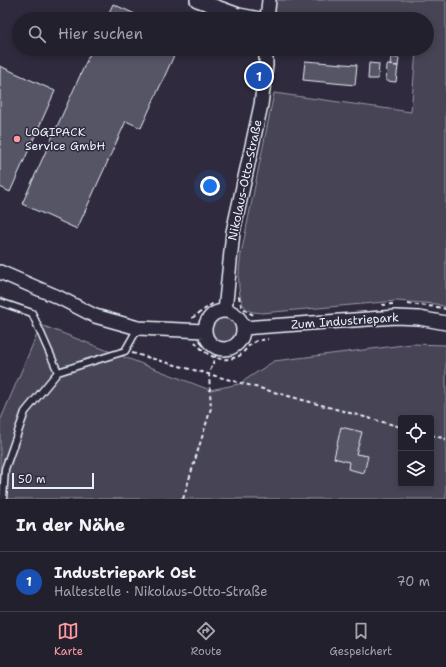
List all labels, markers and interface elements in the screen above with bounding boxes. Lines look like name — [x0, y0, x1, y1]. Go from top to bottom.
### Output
search box — [12, 12, 434, 56]
icon: search — [26, 23, 48, 45]
text: Hier suchen — [58, 24, 143, 44]
pin: 1 — [246, 61, 272, 91]
street label: Nikolaus-Otto-Straße — [224, 118, 266, 242]
place label: LOGIPACK Service GmbH — [25, 124, 106, 154]
marker: LOGIPACK Service GmbH — [12, 134, 22, 144]
your location — [200, 176, 220, 196]
street label: Zum Industriepark — [291, 309, 400, 333]
map controls — [398, 415, 434, 487]
button: locate — [398, 415, 434, 451]
button: layers — [398, 451, 434, 487]
scale bar — [12, 471, 94, 490]
text: 50 m — [18, 472, 46, 487]
text: In der Nähe — [16, 514, 125, 536]
text: Industriepark Ost — [54, 563, 196, 583]
text: 1 — [26, 573, 32, 590]
text: 70 m — [396, 573, 430, 590]
text: Haltestelle · Nikolaus-Otto-Straße — [54, 583, 268, 600]
tab: Karte — [54, 620, 83, 659]
tab: Route — [191, 620, 222, 659]
tab: Gespeichert — [330, 620, 392, 659]

